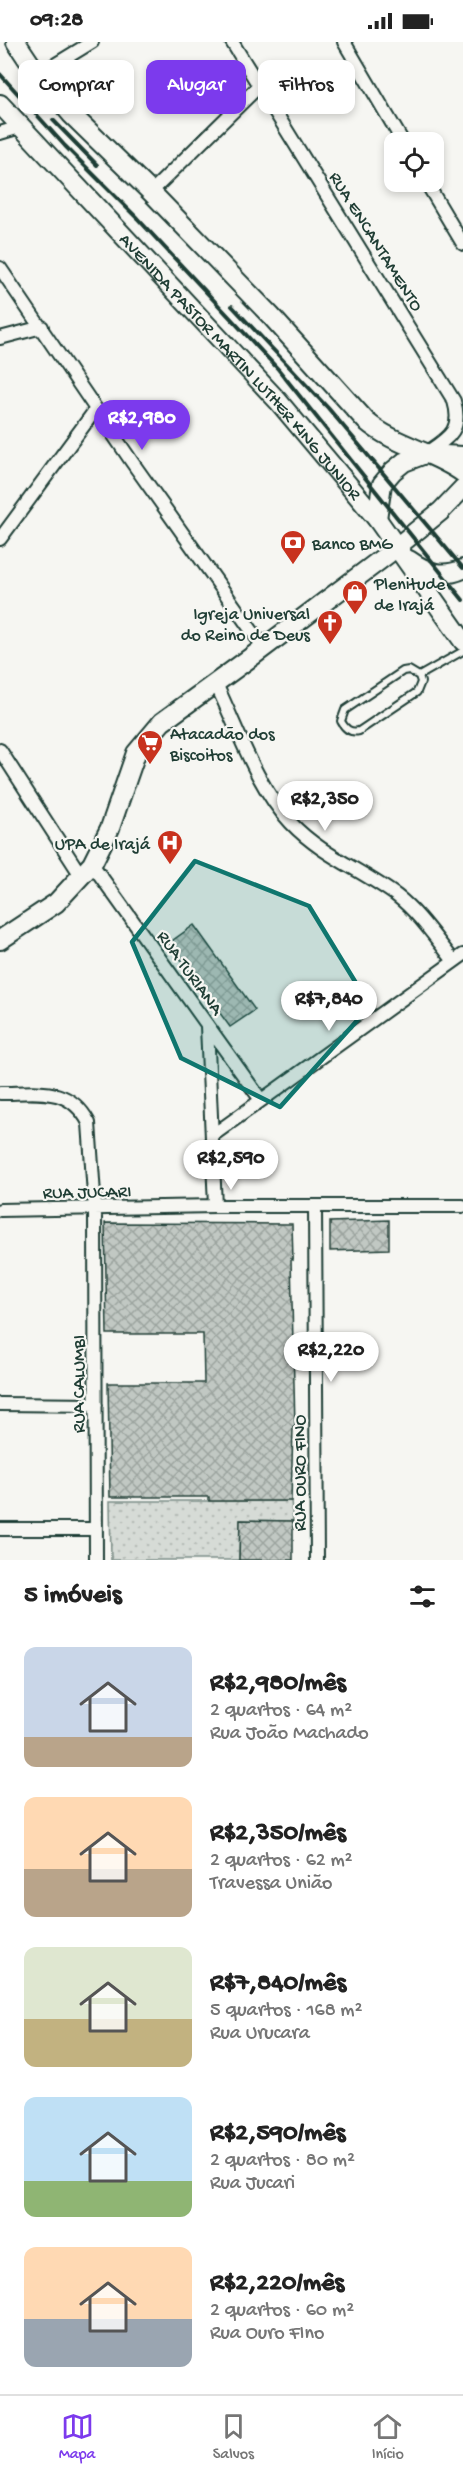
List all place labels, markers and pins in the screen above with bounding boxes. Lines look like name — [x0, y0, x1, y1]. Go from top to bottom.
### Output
pin: R$2,980 — [87, 400, 197, 451]
bank icon: Banco BMG — [278, 528, 308, 566]
place label: Banco BMG — [311, 535, 393, 556]
place label: Plenitude de Irajá — [373, 575, 446, 617]
shop icon: Plenitude de Irajá — [340, 578, 370, 616]
place label: Igreja Universal do Reino de Deus — [181, 605, 311, 647]
church icon: Igreja Universal do Reino de Deus — [315, 608, 345, 646]
place label: Atacadão dos Biscoitos — [169, 725, 276, 767]
supermarket icon: Atacadão dos Biscoitos — [135, 728, 165, 766]
pin: R$2,350 — [270, 781, 380, 832]
hospital icon: UPA de Irajá — [155, 828, 185, 866]
place label: UPA de Irajá — [55, 835, 151, 856]
pin: R$7,840 — [274, 981, 384, 1032]
pin: R$2,590 — [176, 1140, 286, 1191]
pin: R$2,220 — [276, 1332, 386, 1383]

